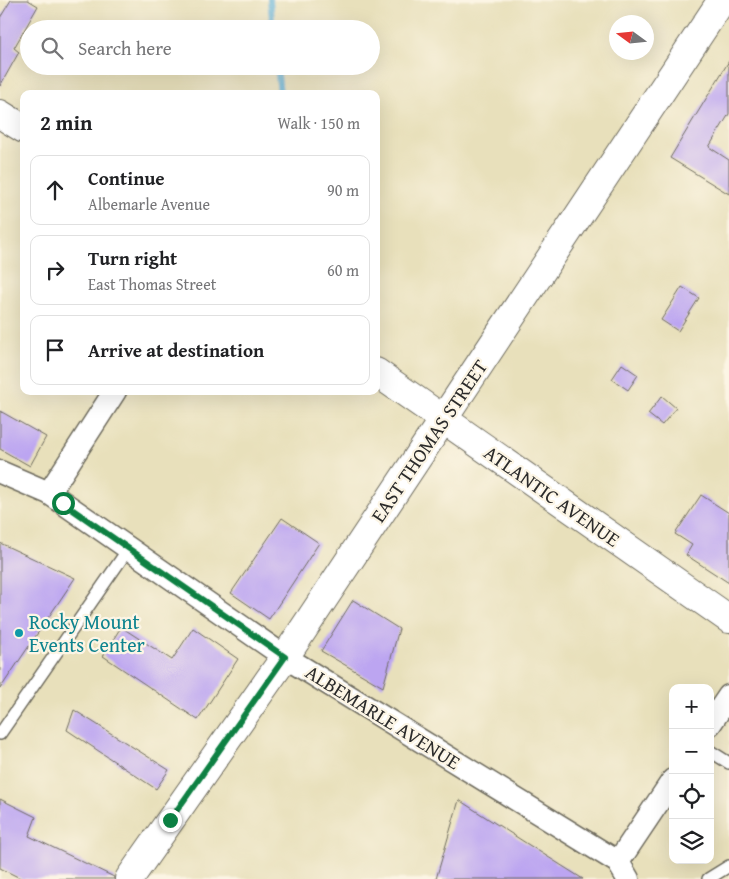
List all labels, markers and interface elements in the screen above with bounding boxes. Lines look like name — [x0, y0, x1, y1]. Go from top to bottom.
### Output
north arrow — [609, 15, 654, 60]
search box — [20, 20, 380, 75]
icon: search — [38, 34, 66, 62]
text: Search here — [78, 34, 172, 62]
text: 2 min — [40, 107, 92, 138]
text: Walk · 150 m — [277, 111, 360, 135]
text: Continue — [88, 164, 165, 192]
icon: ahead — [41, 176, 69, 204]
text: 90 m — [327, 178, 359, 202]
text: Albemarle Avenue — [88, 192, 210, 216]
text: Turn right — [88, 244, 177, 272]
icon: right — [41, 256, 69, 284]
text: 60 m — [327, 258, 359, 282]
text: East Thomas Street — [88, 272, 216, 296]
icon: arrive — [41, 336, 69, 364]
text: Arrive at destination — [88, 336, 264, 364]
street label: EAST THOMAS STREET — [363, 353, 494, 528]
street label: ATLANTIC AVENUE — [478, 438, 626, 553]
route start — [52, 492, 75, 515]
place label: Rocky Mount Events Center — [29, 607, 145, 659]
marker: Rocky Mount Events Center — [13, 627, 25, 639]
street label: ALBEMARLE AVENUE — [300, 657, 466, 776]
map controls — [669, 684, 714, 864]
button: + — [669, 684, 714, 729]
button: − — [669, 729, 714, 774]
button: locate — [669, 774, 714, 819]
route end — [159, 809, 182, 832]
button: layers — [669, 819, 714, 864]

